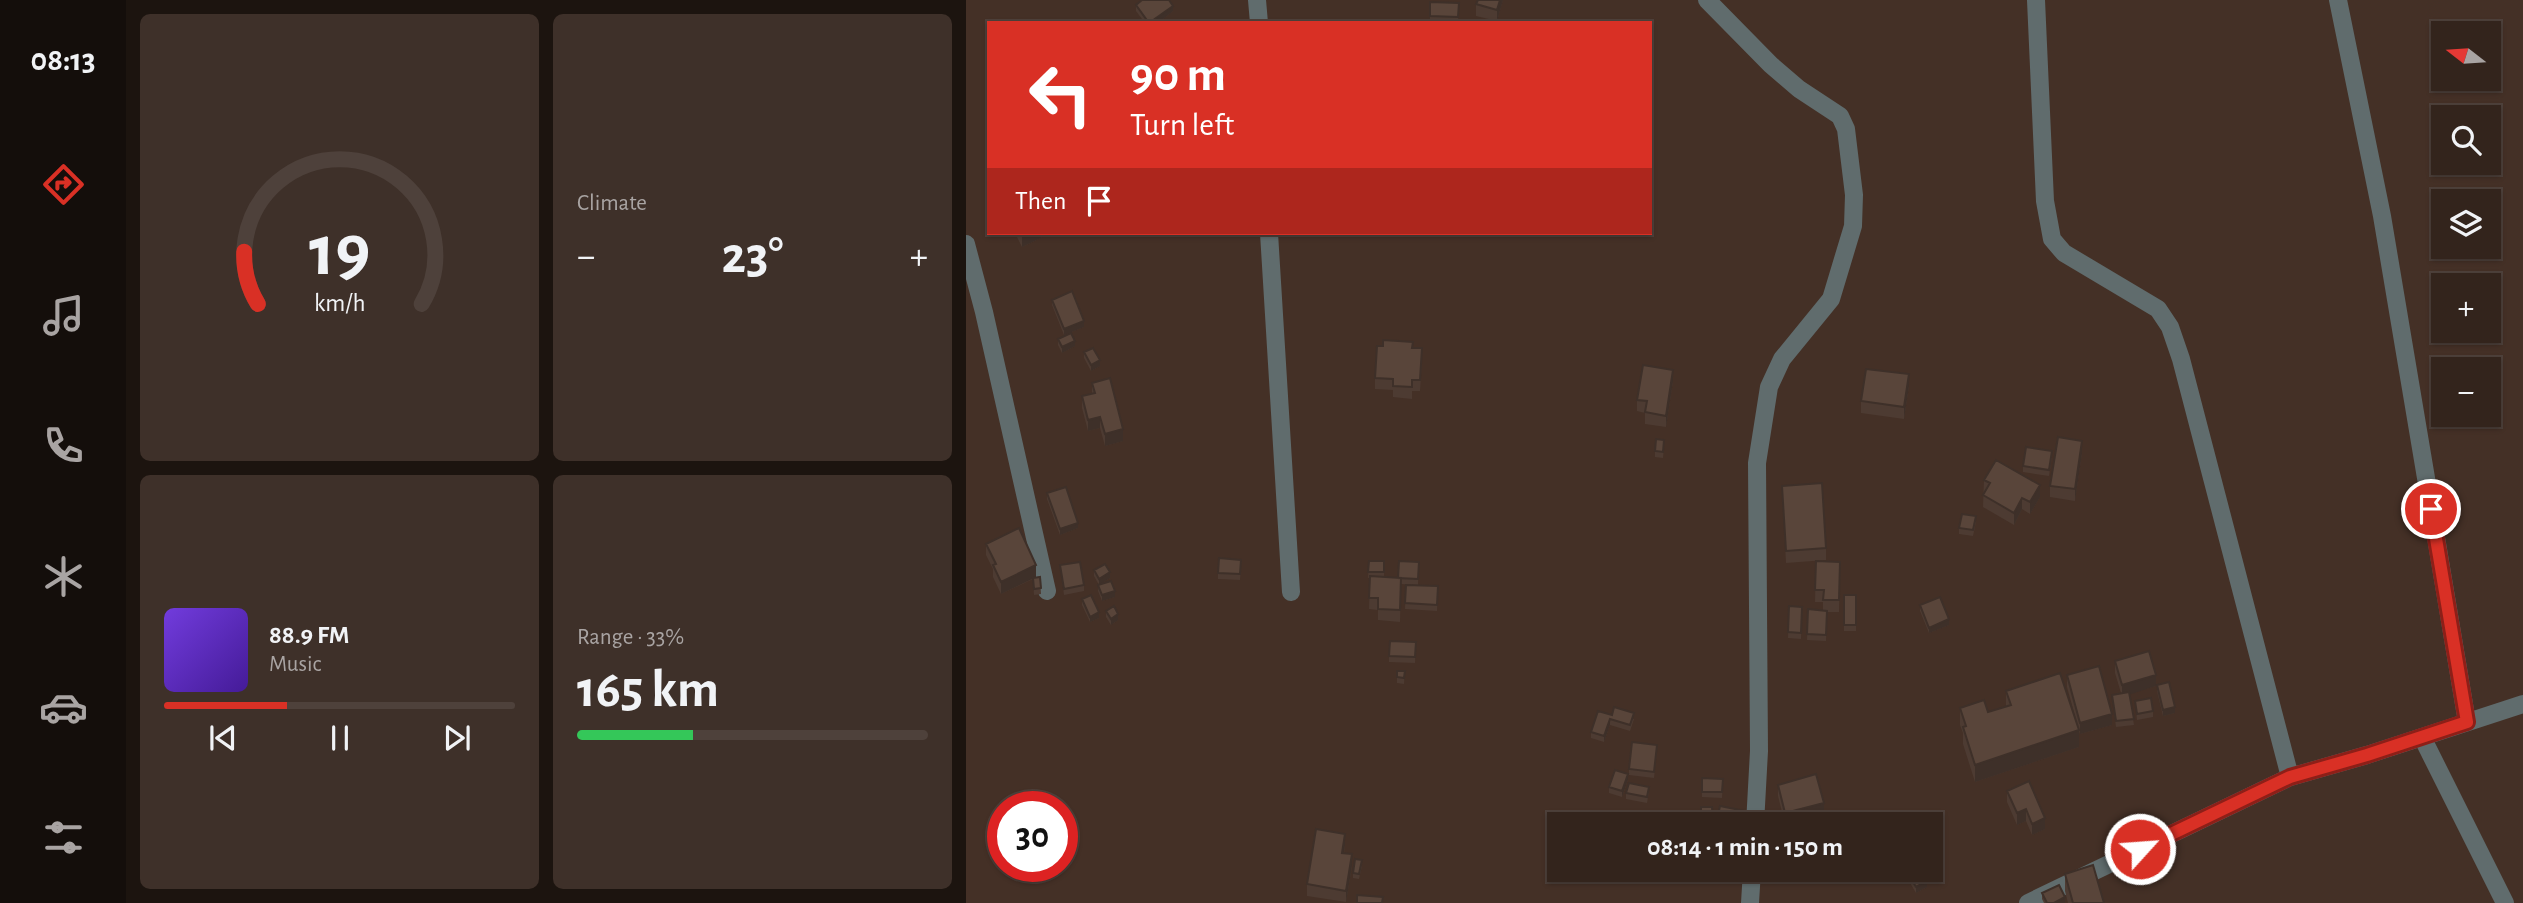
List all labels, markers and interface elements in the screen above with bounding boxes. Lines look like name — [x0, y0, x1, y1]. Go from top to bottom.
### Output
north arrow — [2431, 21, 2501, 91]
map controls — [2431, 21, 2501, 427]
text: 08:13 — [30, 44, 96, 76]
icon: left — [1015, 49, 1106, 140]
text: 90 m — [1130, 51, 1226, 100]
button: search — [2431, 105, 2501, 175]
text: Turn left — [1130, 109, 1234, 141]
icon: directions — [39, 160, 88, 209]
icon: arrive — [1080, 182, 1118, 220]
text: Then — [1015, 188, 1066, 214]
button: layers — [2431, 189, 2501, 259]
text: Climate — [577, 192, 647, 215]
text: 19 — [309, 216, 370, 289]
text: 23° — [721, 230, 784, 282]
text: − — [577, 238, 595, 276]
text: + — [910, 238, 928, 276]
button: + — [2431, 273, 2501, 343]
text: km/h — [314, 290, 365, 315]
icon: music — [39, 291, 88, 340]
button: − — [2431, 357, 2501, 427]
icon: phone — [39, 421, 88, 470]
pin — [2401, 479, 2461, 539]
icon: arrive — [2412, 490, 2450, 528]
icon: climate — [39, 552, 88, 601]
text: 88.9 FM — [269, 622, 349, 648]
text: Range · 33% — [577, 626, 684, 649]
text: Music — [269, 653, 321, 676]
text: 165 km — [577, 664, 719, 716]
icon: car — [39, 683, 88, 732]
icon: previous — [204, 719, 242, 757]
icon: pause — [321, 719, 359, 757]
icon: next — [438, 719, 476, 757]
speed limit sign: 30 — [987, 791, 1078, 882]
position arrow — [2103, 812, 2177, 886]
icon: filters — [39, 813, 88, 862]
text: 08:14 · 1 min · 150 m — [1647, 834, 1843, 860]

